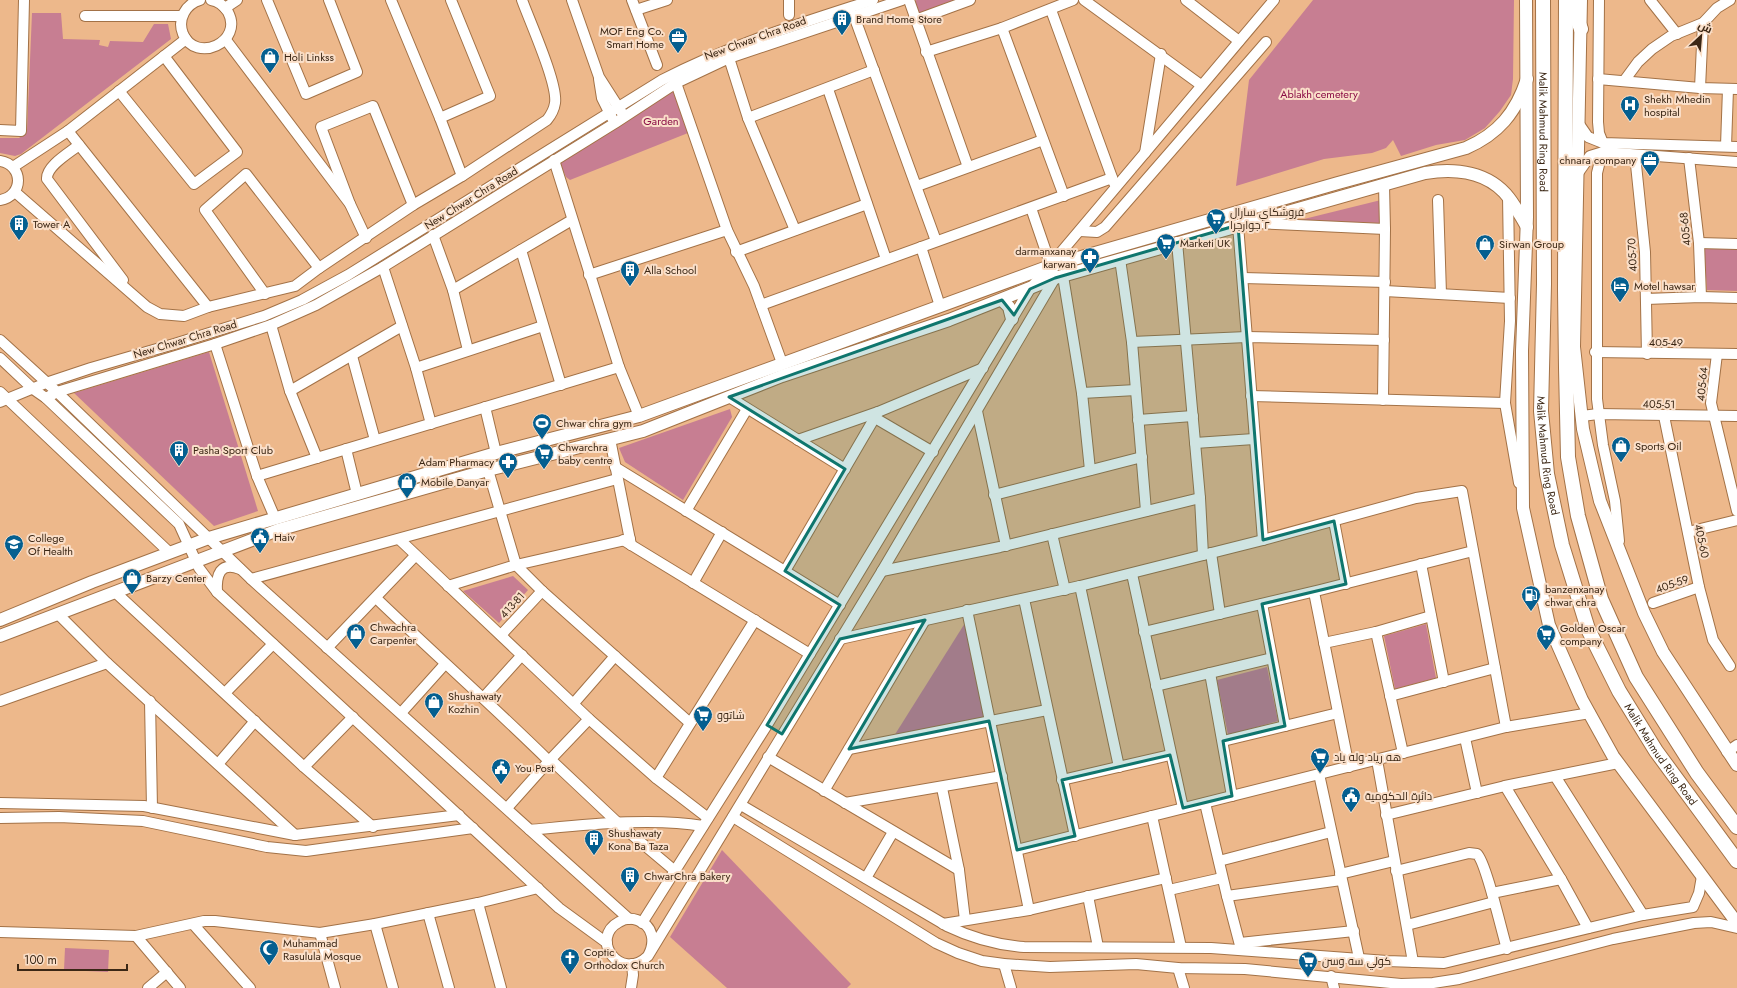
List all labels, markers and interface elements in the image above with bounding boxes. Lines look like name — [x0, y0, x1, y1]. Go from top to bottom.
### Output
building icon: Brand Home Store — [831, 8, 853, 36]
place label: Brand Home Store — [856, 11, 942, 27]
street label: New Chwar Chra Road — [702, 12, 808, 64]
north arrow — [1681, 16, 1721, 56]
text: ش — [1696, 17, 1715, 37]
place label: MOF Eng Co. Smart Home — [600, 23, 664, 52]
office icon: MOF Eng Co. Smart Home — [667, 26, 689, 54]
shop icon: Holi Linkss — [259, 46, 281, 74]
place label: Holi Linkss — [284, 49, 334, 65]
street label: Malik Mahmud Ring Road — [1535, 72, 1552, 192]
park label: Ablakh cemetery — [1280, 86, 1358, 102]
place label: Shekh Mhedin hospital — [1644, 91, 1711, 120]
hospital icon: Shekh Mhedin hospital — [1619, 94, 1641, 122]
park label: Garden — [643, 113, 679, 129]
office icon: chnara company — [1639, 149, 1661, 177]
place label: chnara company — [1560, 152, 1636, 168]
street label: New Chwar Chra Road — [421, 163, 521, 233]
place label: فروشكاي سارال ٢ جوارجرا — [1230, 204, 1304, 233]
supermarket icon: فروشكاي سارال ٢ جوارجرا — [1205, 207, 1227, 235]
street label: 405-68 — [1675, 211, 1695, 247]
building icon: Tower A — [8, 213, 30, 241]
place label: Tower A — [33, 216, 71, 232]
supermarket icon: Marketi UK — [1155, 232, 1177, 260]
shop icon: Sirwan Group — [1474, 233, 1496, 261]
place label: Marketi UK — [1180, 235, 1231, 251]
place label: Sirwan Group — [1499, 236, 1564, 252]
street label: 405-70 — [1623, 237, 1641, 272]
place label: darmanxanay karwan — [1015, 243, 1076, 272]
pharmacy icon: darmanxanay karwan — [1079, 246, 1101, 274]
building icon: Alla School — [619, 259, 641, 287]
place label: Alla School — [644, 262, 697, 278]
hotel icon: Motel hawsar — [1609, 275, 1631, 303]
place label: Motel hawsar — [1634, 278, 1695, 294]
street label: New Chwar Chra Road — [131, 316, 239, 362]
street label: 405-49 — [1649, 334, 1683, 350]
street label: 405-64 — [1693, 366, 1712, 402]
street label: Malik Mahmud Ring Road — [1533, 396, 1563, 516]
street label: 405-51 — [1643, 396, 1675, 412]
sports icon: Chwar chra gym — [531, 412, 553, 440]
place label: Chwar chra gym — [556, 415, 632, 431]
shop icon: Sports Oil — [1610, 435, 1632, 463]
place label: Sports Oil — [1635, 438, 1682, 454]
building icon: Pasha Sport Club — [168, 439, 190, 467]
place label: Chwarchra baby centre — [558, 439, 613, 468]
place label: Pasha Sport Club — [193, 442, 273, 458]
supermarket icon: Chwarchra baby centre — [533, 442, 555, 470]
pharmacy icon: Adam Pharmacy — [497, 451, 519, 479]
place label: Adam Pharmacy — [418, 454, 494, 470]
shop icon: Mobile Danyar — [396, 471, 418, 499]
place label: Mobile Danyar — [421, 474, 489, 490]
street label: 405-60 — [1691, 522, 1713, 560]
public building icon: Haiv — [249, 526, 271, 554]
place label: Haiv — [274, 529, 295, 545]
place label: College Of Health — [28, 530, 73, 559]
school or university icon: College Of Health — [3, 533, 25, 561]
shop icon: Barzy Center — [121, 567, 143, 595]
place label: Barzy Center — [146, 570, 206, 586]
street label: 405-59 — [1653, 571, 1691, 597]
place label: banzenxanay chwar chra — [1545, 581, 1605, 610]
fuel station icon: banzenxanay chwar chra — [1520, 584, 1542, 612]
street label: 413-81 — [496, 588, 528, 622]
place label: Chwachra Carpenter — [370, 619, 417, 648]
place label: Golden Oscar company — [1560, 620, 1626, 649]
shop icon: Chwachra Carpenter — [345, 622, 367, 650]
supermarket icon: Golden Oscar company — [1535, 623, 1557, 651]
place label: Shushawaty Kozhin — [448, 688, 501, 717]
shop icon: Shushawaty Kozhin — [423, 691, 445, 719]
street label: Malik Mahmud Ring Road — [1621, 700, 1701, 808]
supermarket icon: شاتوو — [692, 704, 714, 732]
place label: شاتوو — [717, 707, 745, 723]
supermarket icon: هه رياد وله ياد — [1309, 746, 1331, 774]
place label: هه رياد وله ياد — [1334, 749, 1401, 765]
public building icon: You Post — [490, 757, 512, 785]
place label: You Post — [515, 760, 554, 776]
public building icon: دائرة الحكومية — [1340, 785, 1362, 813]
place label: دائرة الحكومية — [1365, 788, 1432, 804]
place label: Shushawaty Kona Ba Taza — [608, 825, 669, 854]
building icon: Shushawaty Kona Ba Taza — [583, 828, 605, 856]
building icon: ChwarChra Bakery — [619, 865, 641, 893]
place label: ChwarChra Bakery — [644, 868, 731, 884]
place label: Muhammad Rasulula Mosque — [283, 935, 361, 964]
mosque icon: Muhammad Rasulula Mosque — [258, 938, 280, 966]
place label: Coptic Orthodox Church — [584, 944, 665, 973]
scale bar — [18, 946, 127, 972]
church icon: Coptic Orthodox Church — [559, 947, 581, 975]
supermarket icon: كولي سه وسن — [1297, 950, 1319, 978]
text: 100 m — [24, 951, 57, 969]
place label: كولي سه وسن — [1322, 953, 1391, 970]

